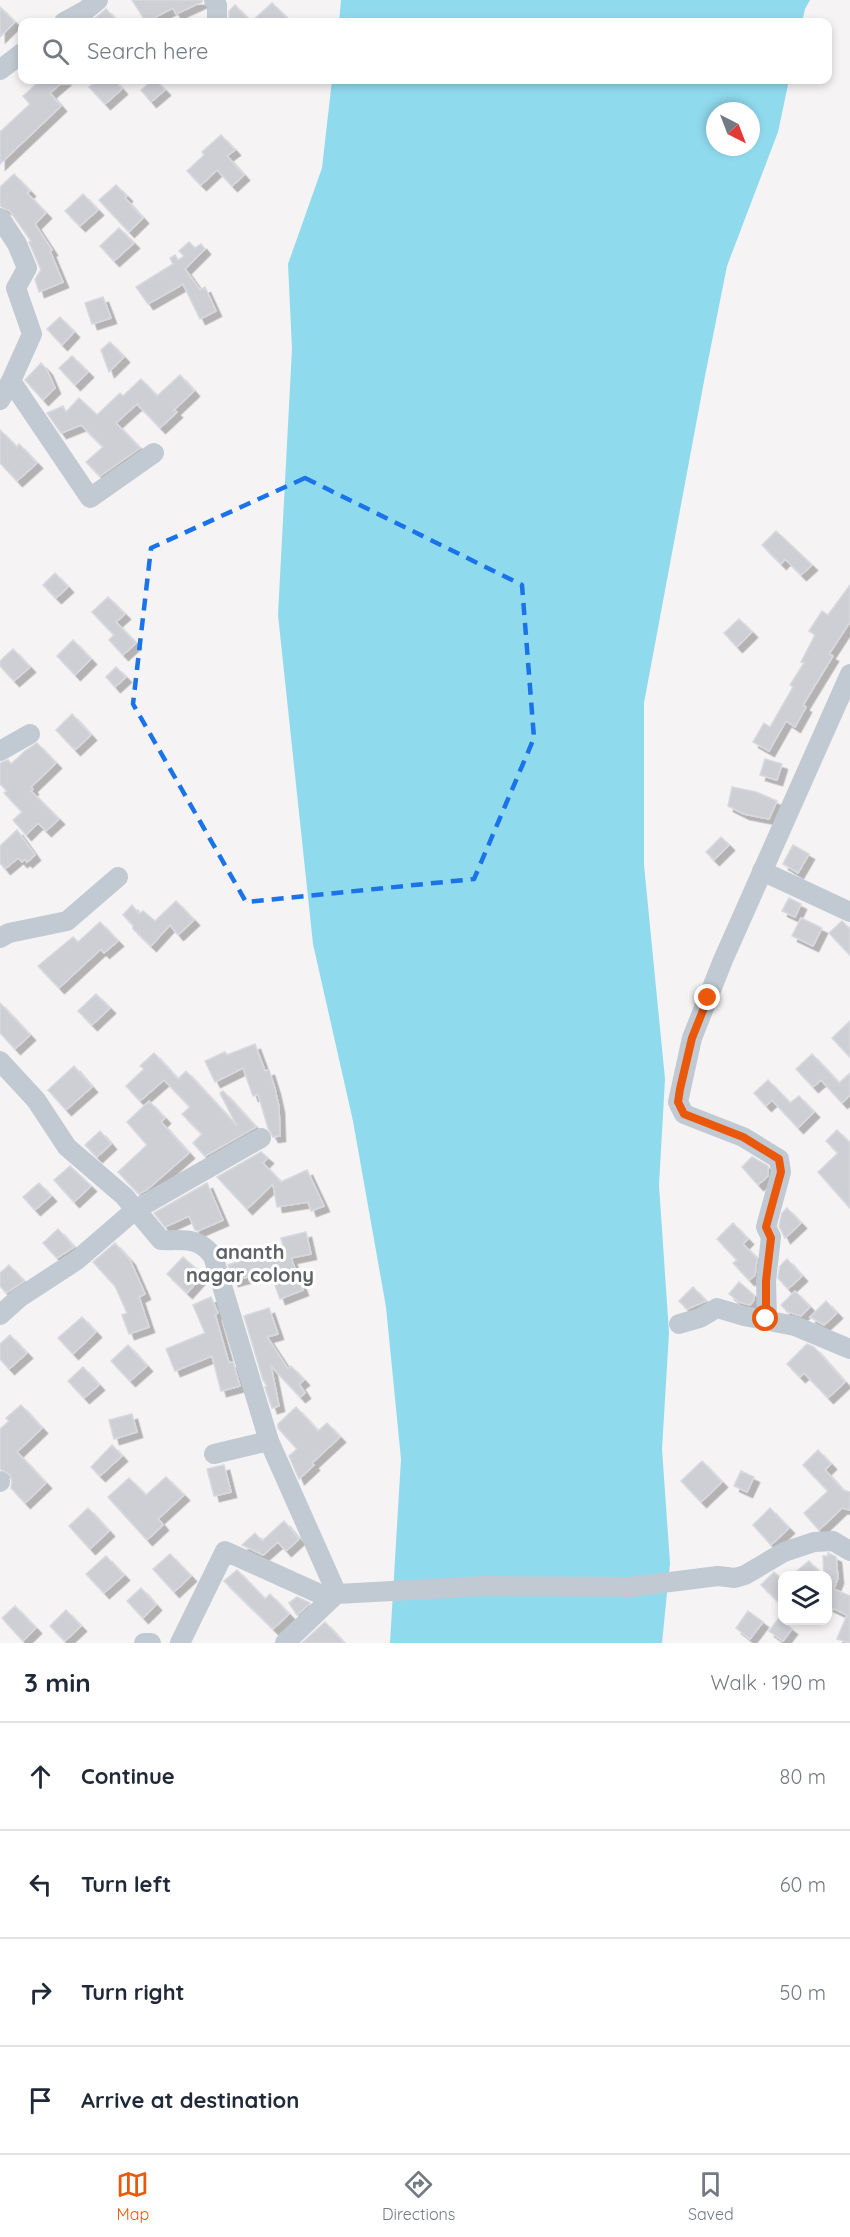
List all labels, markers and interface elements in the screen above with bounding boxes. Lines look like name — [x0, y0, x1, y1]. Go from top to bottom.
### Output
search box — [18, 18, 832, 84]
icon: search — [39, 35, 72, 68]
text: Search here — [87, 37, 208, 65]
north arrow — [706, 102, 760, 156]
route end — [694, 984, 720, 1010]
district label: ananth nagar colony — [186, 1239, 314, 1287]
route start — [752, 1305, 778, 1331]
map controls — [778, 1571, 832, 1625]
button: layers — [778, 1571, 832, 1625]
text: 3 min — [24, 1666, 91, 1699]
text: Walk · 190 m — [710, 1670, 826, 1695]
icon: ahead — [24, 1760, 57, 1793]
text: Continue — [81, 1762, 175, 1790]
text: 80 m — [780, 1764, 826, 1789]
icon: left — [24, 1868, 57, 1901]
text: Turn left — [81, 1870, 171, 1898]
text: 60 m — [780, 1872, 826, 1897]
icon: right — [24, 1976, 57, 2009]
text: Turn right — [81, 1978, 185, 2006]
text: 50 m — [780, 1980, 826, 2005]
icon: arrive — [24, 2084, 57, 2117]
text: Arrive at destination — [81, 2086, 299, 2114]
tab: Map — [116, 2168, 149, 2224]
tab: Directions — [382, 2168, 455, 2224]
tab: Saved — [688, 2168, 734, 2224]

